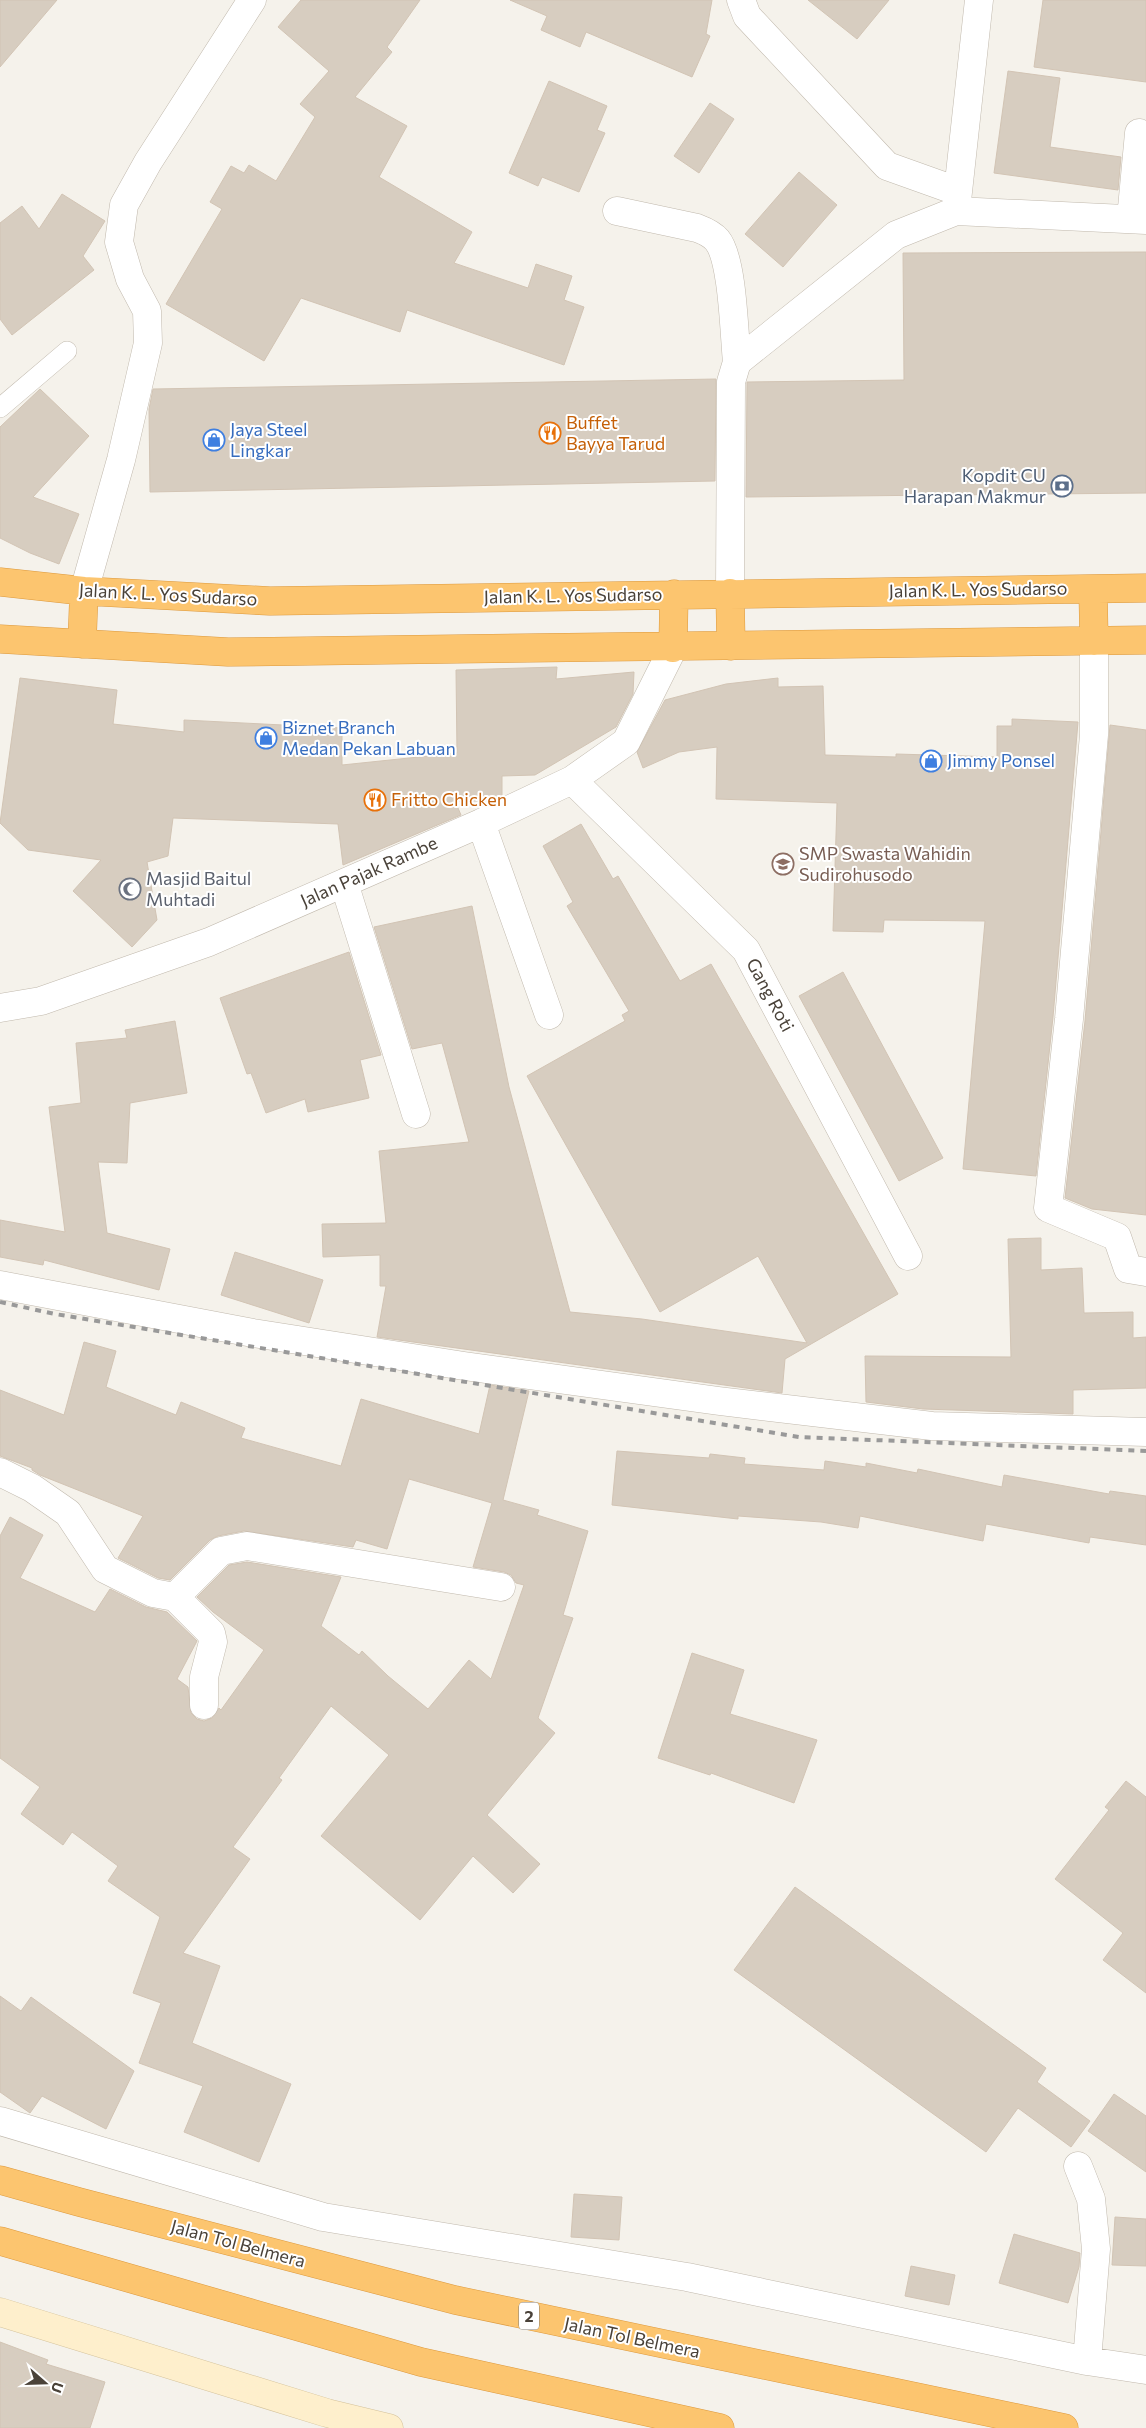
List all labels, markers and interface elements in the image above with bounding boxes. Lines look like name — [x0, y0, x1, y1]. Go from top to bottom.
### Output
place label: Buffet Bayya Tarud — [566, 411, 665, 454]
place label: Jaya Steel Lingkar — [230, 418, 308, 461]
restaurant icon: Buffet Bayya Tarud — [538, 421, 562, 445]
shop icon: Jaya Steel Lingkar — [202, 428, 226, 452]
place label: Kopdit CU Harapan Makmur — [904, 464, 1046, 507]
bank icon: Kopdit CU Harapan Makmur — [1050, 474, 1074, 498]
street label: Jalan K. L. Yos Sudarso — [888, 576, 1068, 602]
street label: Jalan K. L. Yos Sudarso — [78, 578, 258, 610]
street label: Jalan K. L. Yos Sudarso — [483, 582, 663, 608]
place label: Biznet Branch Medan Pekan Labuan — [282, 716, 456, 759]
shop icon: Biznet Branch Medan Pekan Labuan — [254, 726, 278, 750]
shop icon: Jimmy Ponsel — [919, 749, 943, 773]
place label: Jimmy Ponsel — [947, 749, 1055, 771]
restaurant icon: Fritto Chicken — [363, 788, 387, 812]
place label: Fritto Chicken — [391, 788, 507, 810]
street label: Jalan Pajak Rambe — [297, 831, 440, 911]
place label: SMP Swasta Wahidin Sudirohusodo — [799, 842, 971, 885]
school or university icon: SMP Swasta Wahidin Sudirohusodo — [771, 852, 795, 876]
place label: Masjid Baitul Muhtadi — [146, 867, 251, 910]
mosque icon: Masjid Baitul Muhtadi — [118, 877, 142, 901]
street label: Gang Roti — [742, 954, 799, 1035]
street label: Jalan Tol Belmera — [168, 2214, 308, 2272]
road number: 2 — [519, 2302, 539, 2330]
street label: Jalan Tol Belmera — [562, 2312, 702, 2362]
north arrow — [20, 2358, 70, 2408]
text: U — [48, 2380, 67, 2395]

